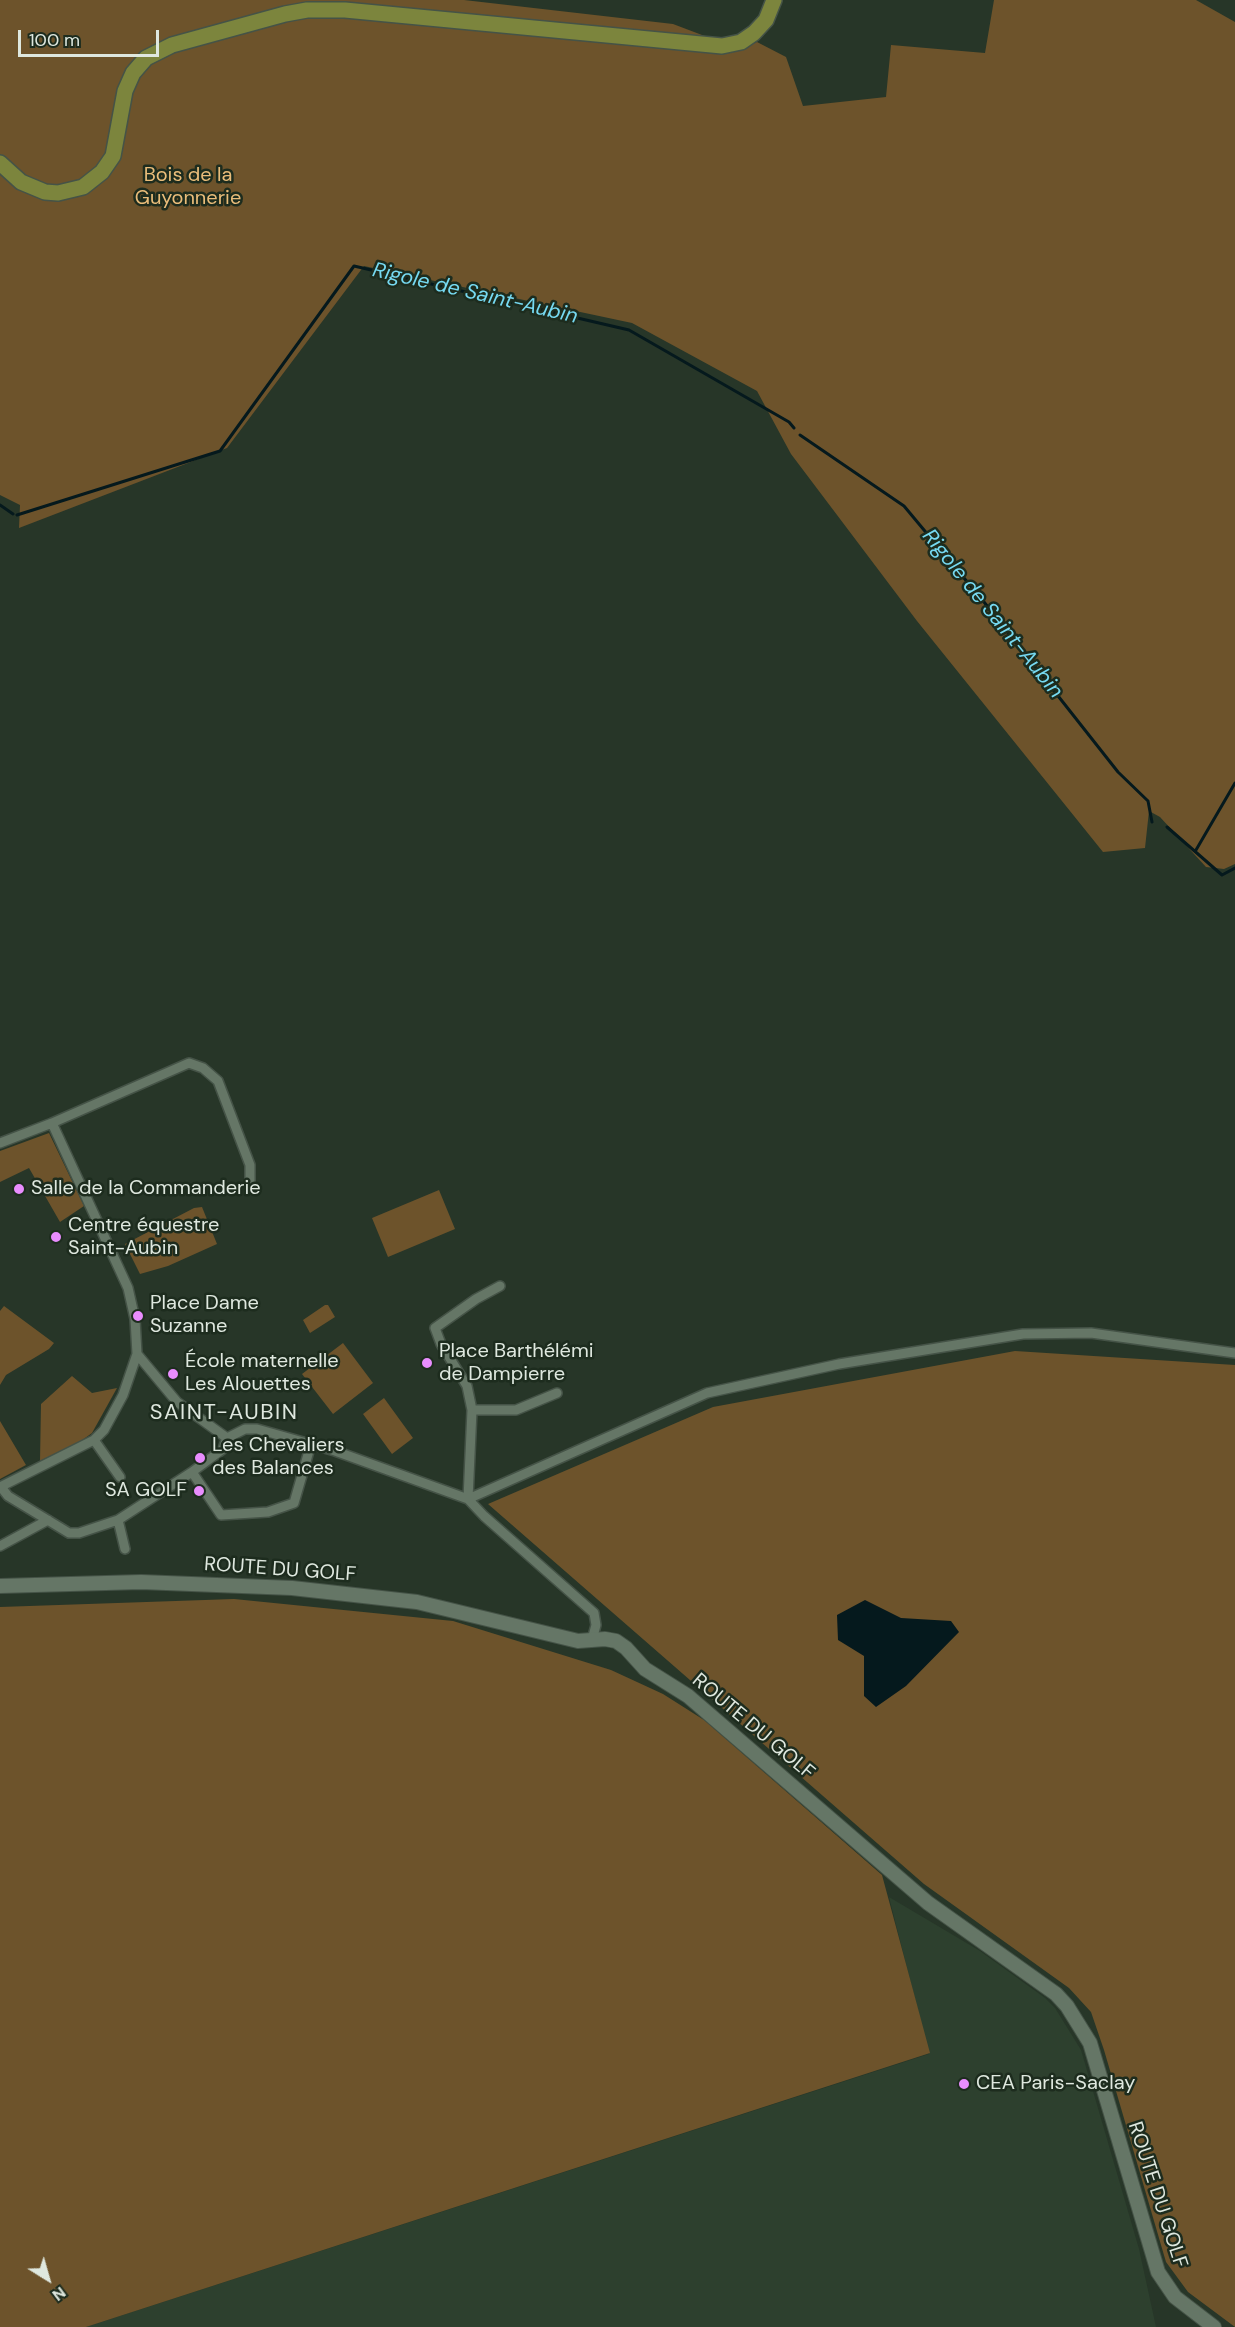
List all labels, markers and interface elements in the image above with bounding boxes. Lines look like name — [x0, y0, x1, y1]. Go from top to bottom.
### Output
scale bar — [21, 18, 162, 56]
text: 100 m — [29, 28, 80, 52]
park label: Bois de la Guyonnerie — [135, 164, 241, 211]
water label: Rigole de Saint-Aubin — [370, 258, 580, 330]
water label: Rigole de Saint-Aubin — [916, 525, 1068, 703]
place label: Salle de la Commanderie — [31, 1177, 261, 1201]
marker: Salle de la Commanderie — [12, 1182, 26, 1196]
place label: Centre équestre Saint-Aubin — [68, 1214, 219, 1261]
marker: Centre équestre Saint-Aubin — [49, 1230, 63, 1244]
place label: Place Dame Suzanne — [150, 1292, 259, 1339]
marker: Place Dame Suzanne — [131, 1309, 145, 1323]
place label: Place Barthélémi de Dampierre — [439, 1340, 594, 1387]
place label: École maternelle Les Alouettes — [185, 1350, 339, 1397]
marker: Place Barthélémi de Dampierre — [420, 1356, 434, 1370]
marker: École maternelle Les Alouettes — [166, 1367, 180, 1381]
district label: SAINT-AUBIN — [150, 1400, 298, 1426]
place label: Les Chevaliers des Balances — [212, 1434, 345, 1481]
marker: Les Chevaliers des Balances — [193, 1451, 207, 1465]
place label: SA GOLF — [105, 1479, 187, 1503]
marker: SA GOLF — [192, 1484, 206, 1498]
street label: ROUTE DU GOLF — [203, 1553, 357, 1587]
street label: ROUTE DU GOLF — [687, 1669, 819, 1785]
place label: CEA Paris-Saclay — [976, 2072, 1135, 2096]
marker: CEA Paris-Saclay — [957, 2077, 971, 2091]
street label: ROUTE DU GOLF — [1122, 2119, 1192, 2271]
north arrow — [18, 2249, 78, 2309]
text: N — [48, 2282, 70, 2306]

